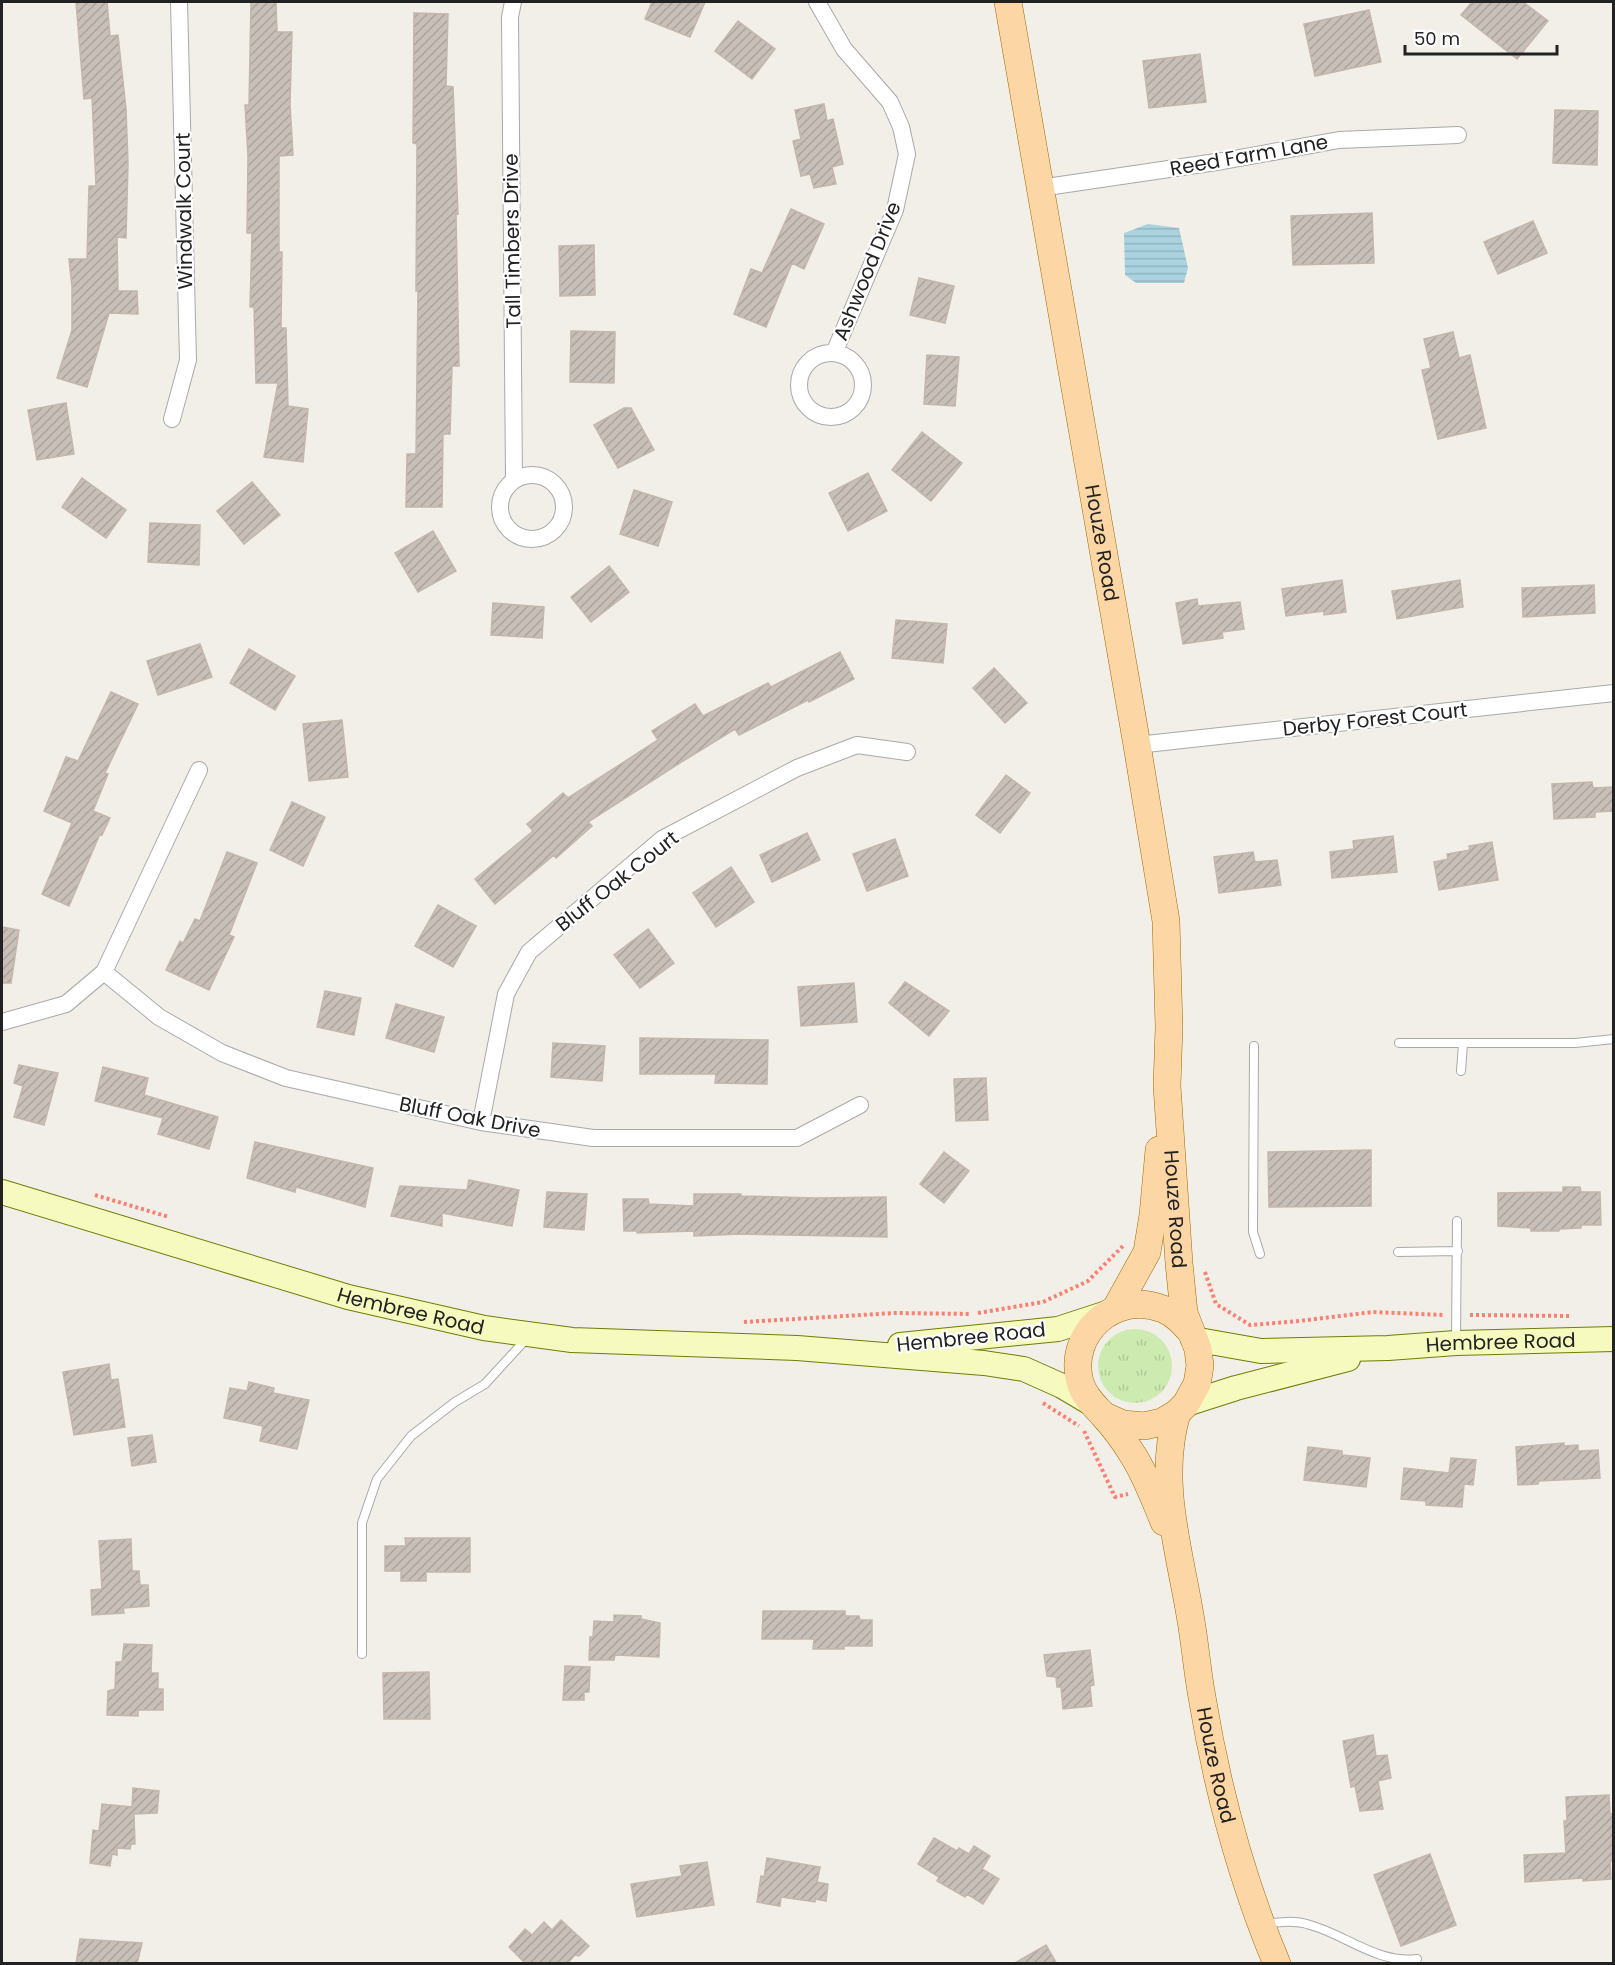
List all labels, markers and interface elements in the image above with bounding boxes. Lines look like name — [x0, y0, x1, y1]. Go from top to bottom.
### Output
scale bar — [1405, 18, 1556, 56]
text: 50 m — [1414, 26, 1460, 51]
street label: Reed Farm Lane — [1168, 127, 1330, 183]
street label: Windwalk Court — [169, 132, 199, 290]
street label: Tall Timbers Drive — [496, 153, 528, 329]
street label: Ashwood Drive — [826, 197, 908, 345]
street label: Houze Road — [1078, 482, 1126, 604]
street label: Derby Forest Court — [1281, 695, 1469, 743]
street label: Bluff Oak Court — [550, 824, 684, 938]
street label: Bluff Oak Drive — [397, 1090, 543, 1144]
street label: Houze Road — [1157, 1149, 1193, 1269]
street label: Hembree Road — [334, 1281, 487, 1342]
street label: Hembree Road — [895, 1315, 1047, 1359]
street label: Hembree Road — [1425, 1326, 1576, 1359]
street label: Houze Road — [1190, 1705, 1243, 1826]

